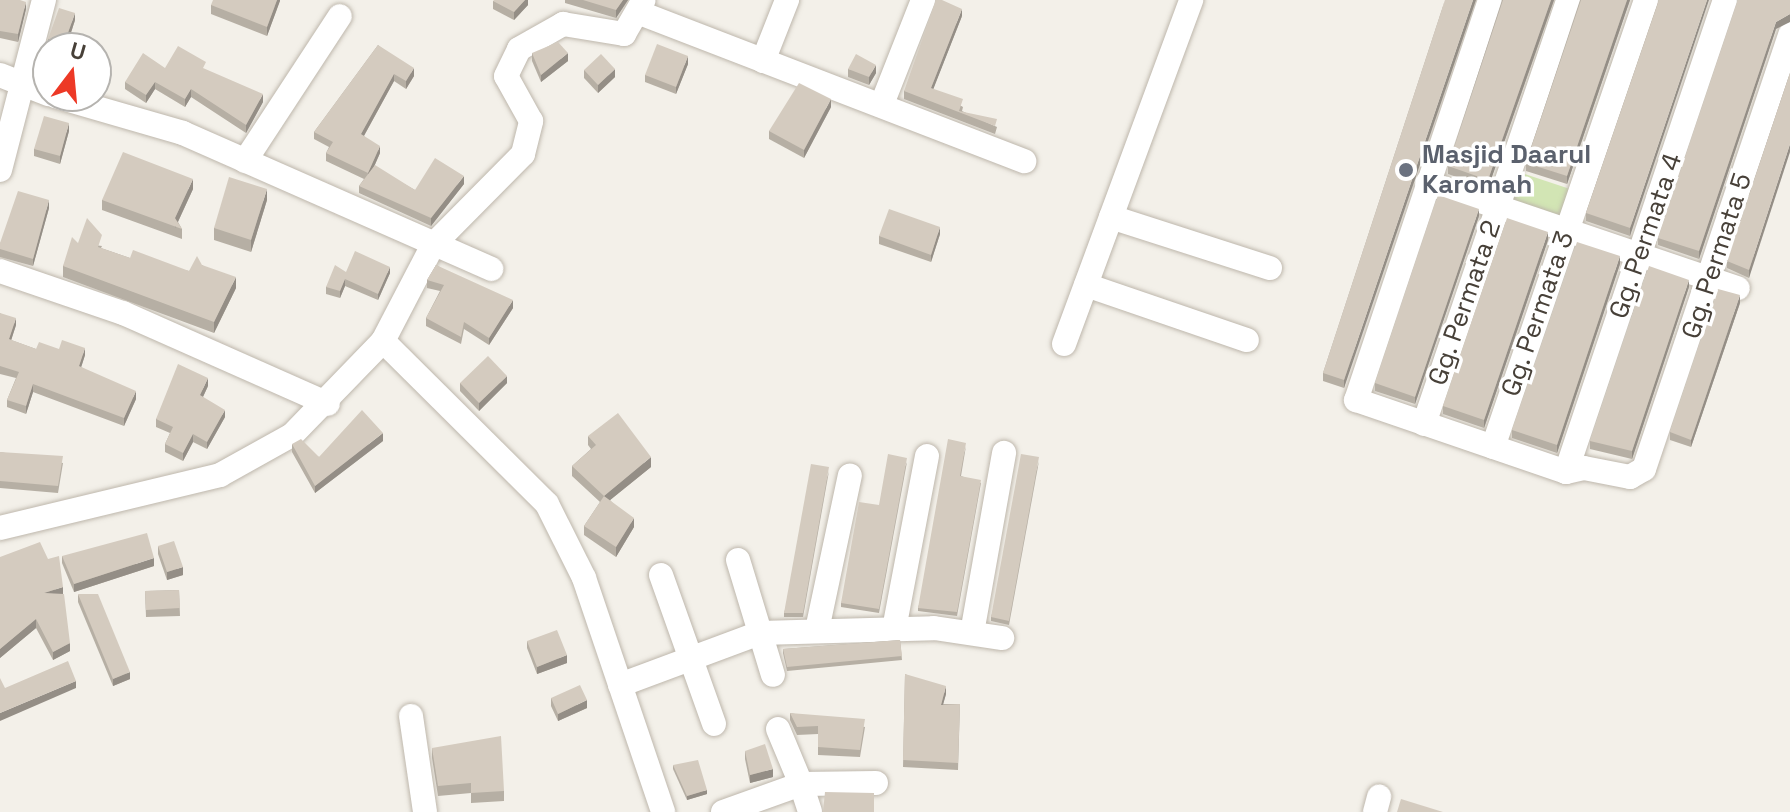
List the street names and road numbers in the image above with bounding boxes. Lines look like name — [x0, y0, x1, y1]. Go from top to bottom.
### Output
street label: Gg. Permata 4 — [1603, 149, 1689, 323]
street label: Gg. Permata 5 — [1675, 169, 1759, 343]
street label: Gg. Permata 2 — [1422, 216, 1508, 390]
street label: Gg. Permata 3 — [1495, 227, 1581, 401]

